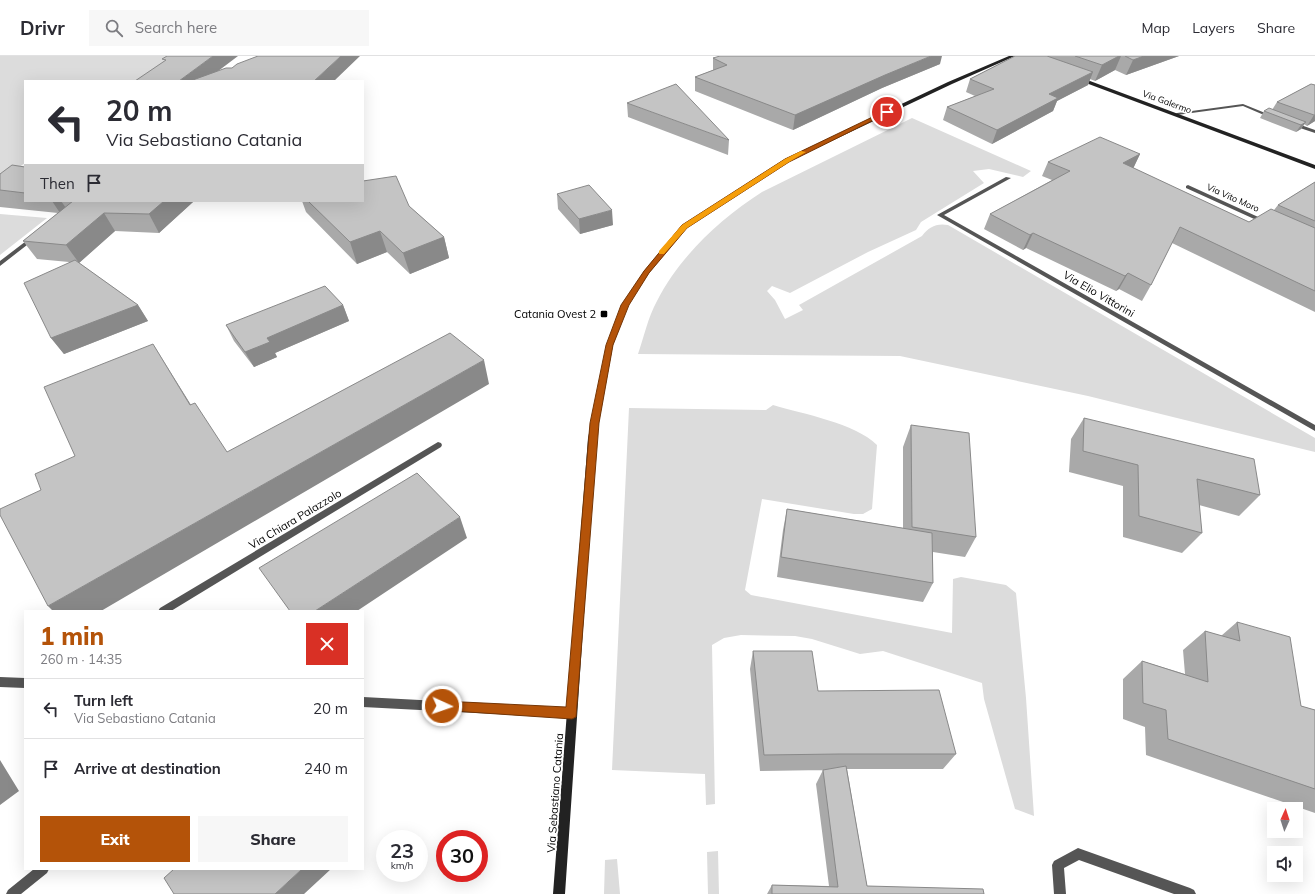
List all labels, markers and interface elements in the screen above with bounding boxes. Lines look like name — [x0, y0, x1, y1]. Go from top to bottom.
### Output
search box — [89, 10, 369, 46]
text: Drivr — [20, 16, 65, 40]
icon: search — [103, 17, 125, 39]
text: Search here — [135, 18, 217, 37]
text: Map — [1141, 19, 1170, 37]
text: Layers — [1192, 19, 1235, 37]
text: Share — [1257, 19, 1295, 37]
street label: Via Galermo — [1141, 88, 1193, 116]
text: 20 m — [106, 93, 172, 128]
pin — [870, 95, 904, 129]
icon: left — [40, 96, 92, 148]
icon: arrive — [876, 101, 898, 123]
text: Via Sebastiano Catania — [106, 128, 302, 151]
icon: arrive — [83, 172, 105, 194]
text: Then — [40, 174, 75, 193]
street label: Via Vito Moro — [1205, 181, 1261, 214]
street label: Via Elio Vittorini — [1061, 268, 1137, 320]
place label: Catania Ovest 2 — [514, 307, 596, 321]
marker: Catania Ovest 2 — [599, 309, 609, 319]
street label: Via Chiara Palazzolo — [246, 486, 344, 552]
text: 1 min — [40, 621, 104, 651]
button: close — [306, 623, 348, 665]
text: 260 m · 14:35 — [40, 651, 122, 667]
position arrow — [421, 685, 463, 727]
text: Turn left — [74, 691, 133, 710]
icon: left — [40, 698, 62, 720]
text: 20 m — [313, 699, 348, 718]
text: Via Sebastiano Catania — [74, 710, 216, 726]
street label: Via Sebastiano Catania — [544, 733, 566, 853]
icon: arrive — [40, 758, 62, 780]
text: Arrive at destination — [74, 759, 221, 778]
text: 240 m — [304, 759, 348, 778]
north arrow — [1267, 802, 1303, 838]
map controls — [1267, 802, 1303, 882]
button: Exit — [40, 816, 190, 862]
button: Share — [198, 816, 348, 862]
speed limit sign: 30 — [436, 830, 488, 882]
text: 23 — [390, 838, 414, 863]
button: sound — [1267, 846, 1303, 882]
text: km/h — [391, 859, 413, 872]

